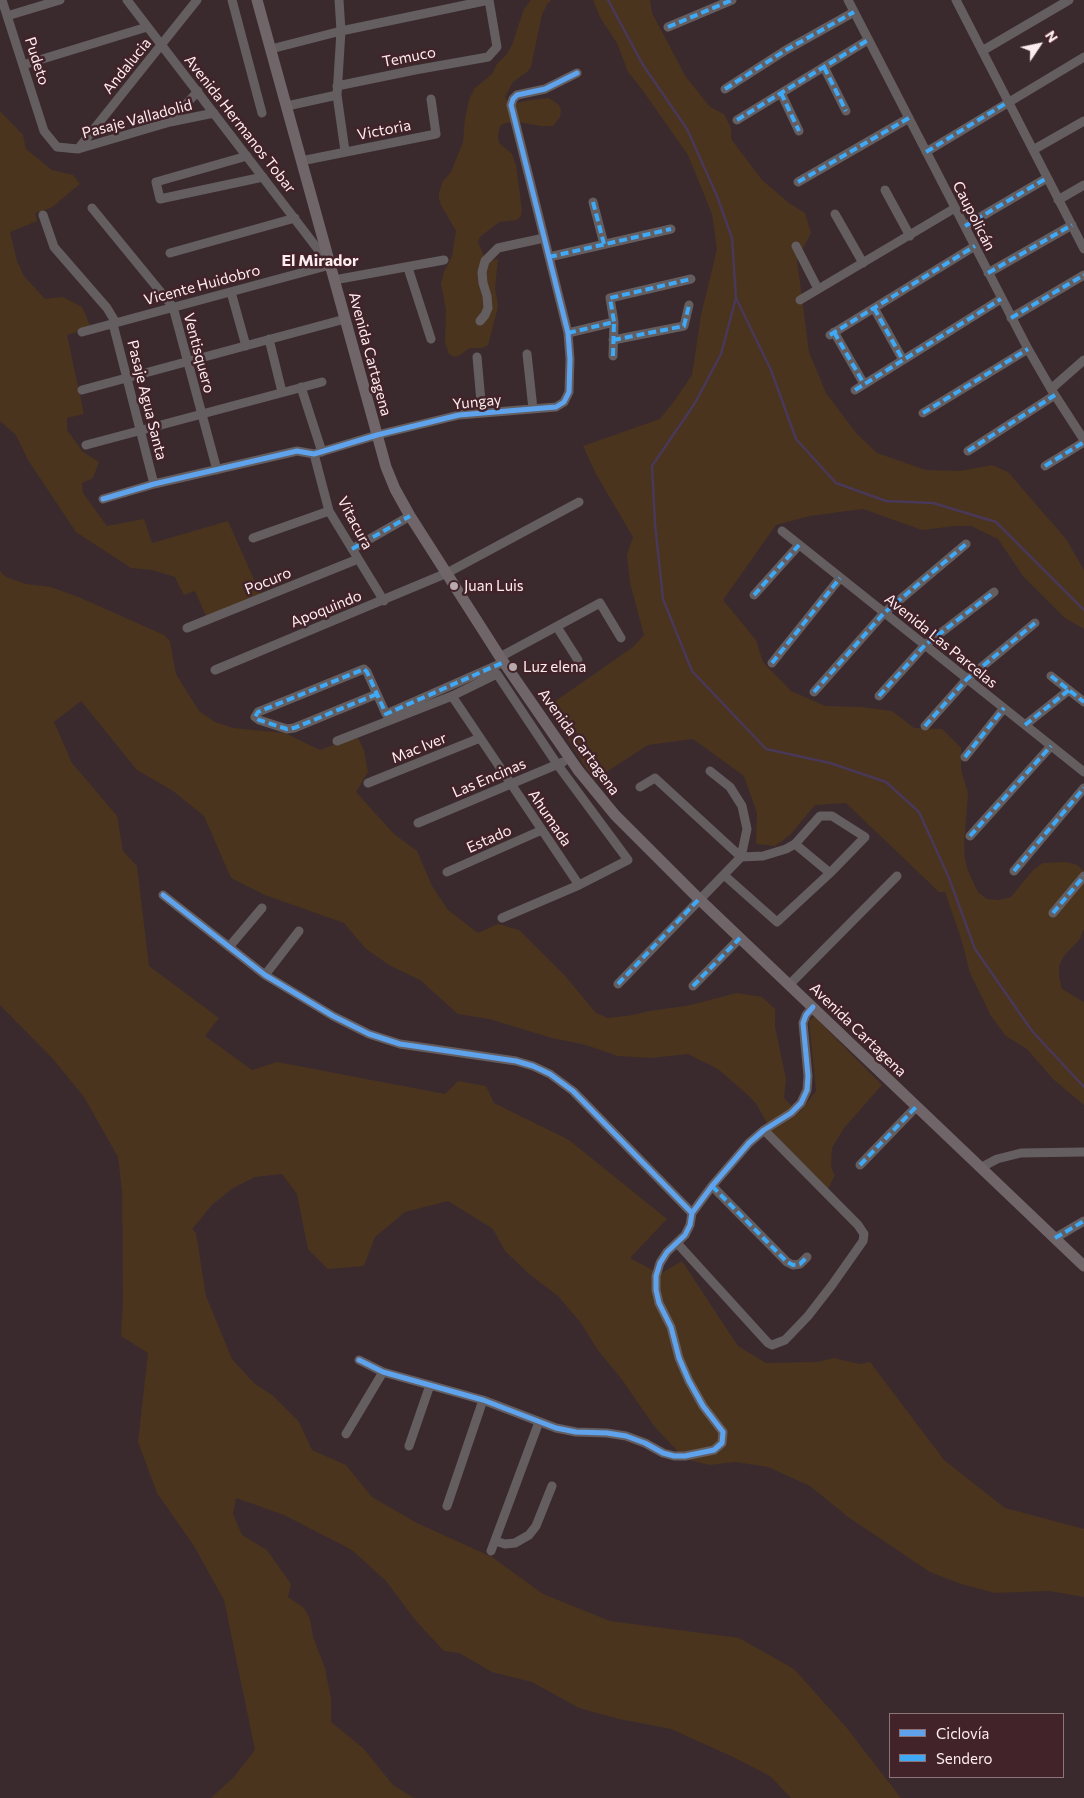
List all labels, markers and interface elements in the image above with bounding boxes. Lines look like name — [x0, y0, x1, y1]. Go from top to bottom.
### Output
north arrow — [1014, 20, 1064, 70]
text: N — [1042, 27, 1062, 45]
street label: Andalucia — [99, 34, 155, 98]
street label: Pudeto — [21, 35, 53, 87]
street label: Temuco — [381, 43, 437, 71]
street label: Avenida Hermanos Tobar — [180, 51, 300, 197]
street label: Pasaje Valladolid — [80, 96, 194, 142]
street label: Victoria — [356, 116, 412, 144]
street label: Caupolicán — [949, 178, 999, 254]
district label: El Mirador — [281, 251, 359, 271]
street label: Vicente Huidobro — [142, 261, 262, 309]
street label: Avenida Cartagena — [345, 290, 395, 418]
street label: Ventisquero — [180, 311, 218, 395]
street label: Pasaje Agua Santa — [123, 338, 171, 462]
street label: Yungay — [452, 390, 502, 414]
street label: Vitacura — [334, 493, 376, 553]
street label: Pocuro — [242, 564, 294, 598]
place label: Juan Luis — [464, 577, 524, 595]
marker: Juan Luis — [448, 580, 460, 592]
street label: Apoquindo — [288, 587, 364, 631]
street label: Avenida Las Parcelas — [881, 590, 1001, 692]
place label: Luz elena — [523, 658, 586, 676]
marker: Luz elena — [507, 661, 519, 673]
street label: Avenida Cartagena — [534, 685, 624, 799]
street label: Mac Iver — [389, 729, 449, 767]
street label: Las Encinas — [450, 754, 528, 802]
street label: Ahumada — [524, 786, 576, 850]
street label: Estado — [464, 821, 514, 857]
street label: Avenida Cartagena — [806, 979, 910, 1081]
legend — [889, 1713, 1064, 1778]
text: Ciclovía — [936, 1724, 989, 1742]
text: Sendero — [936, 1749, 993, 1767]

